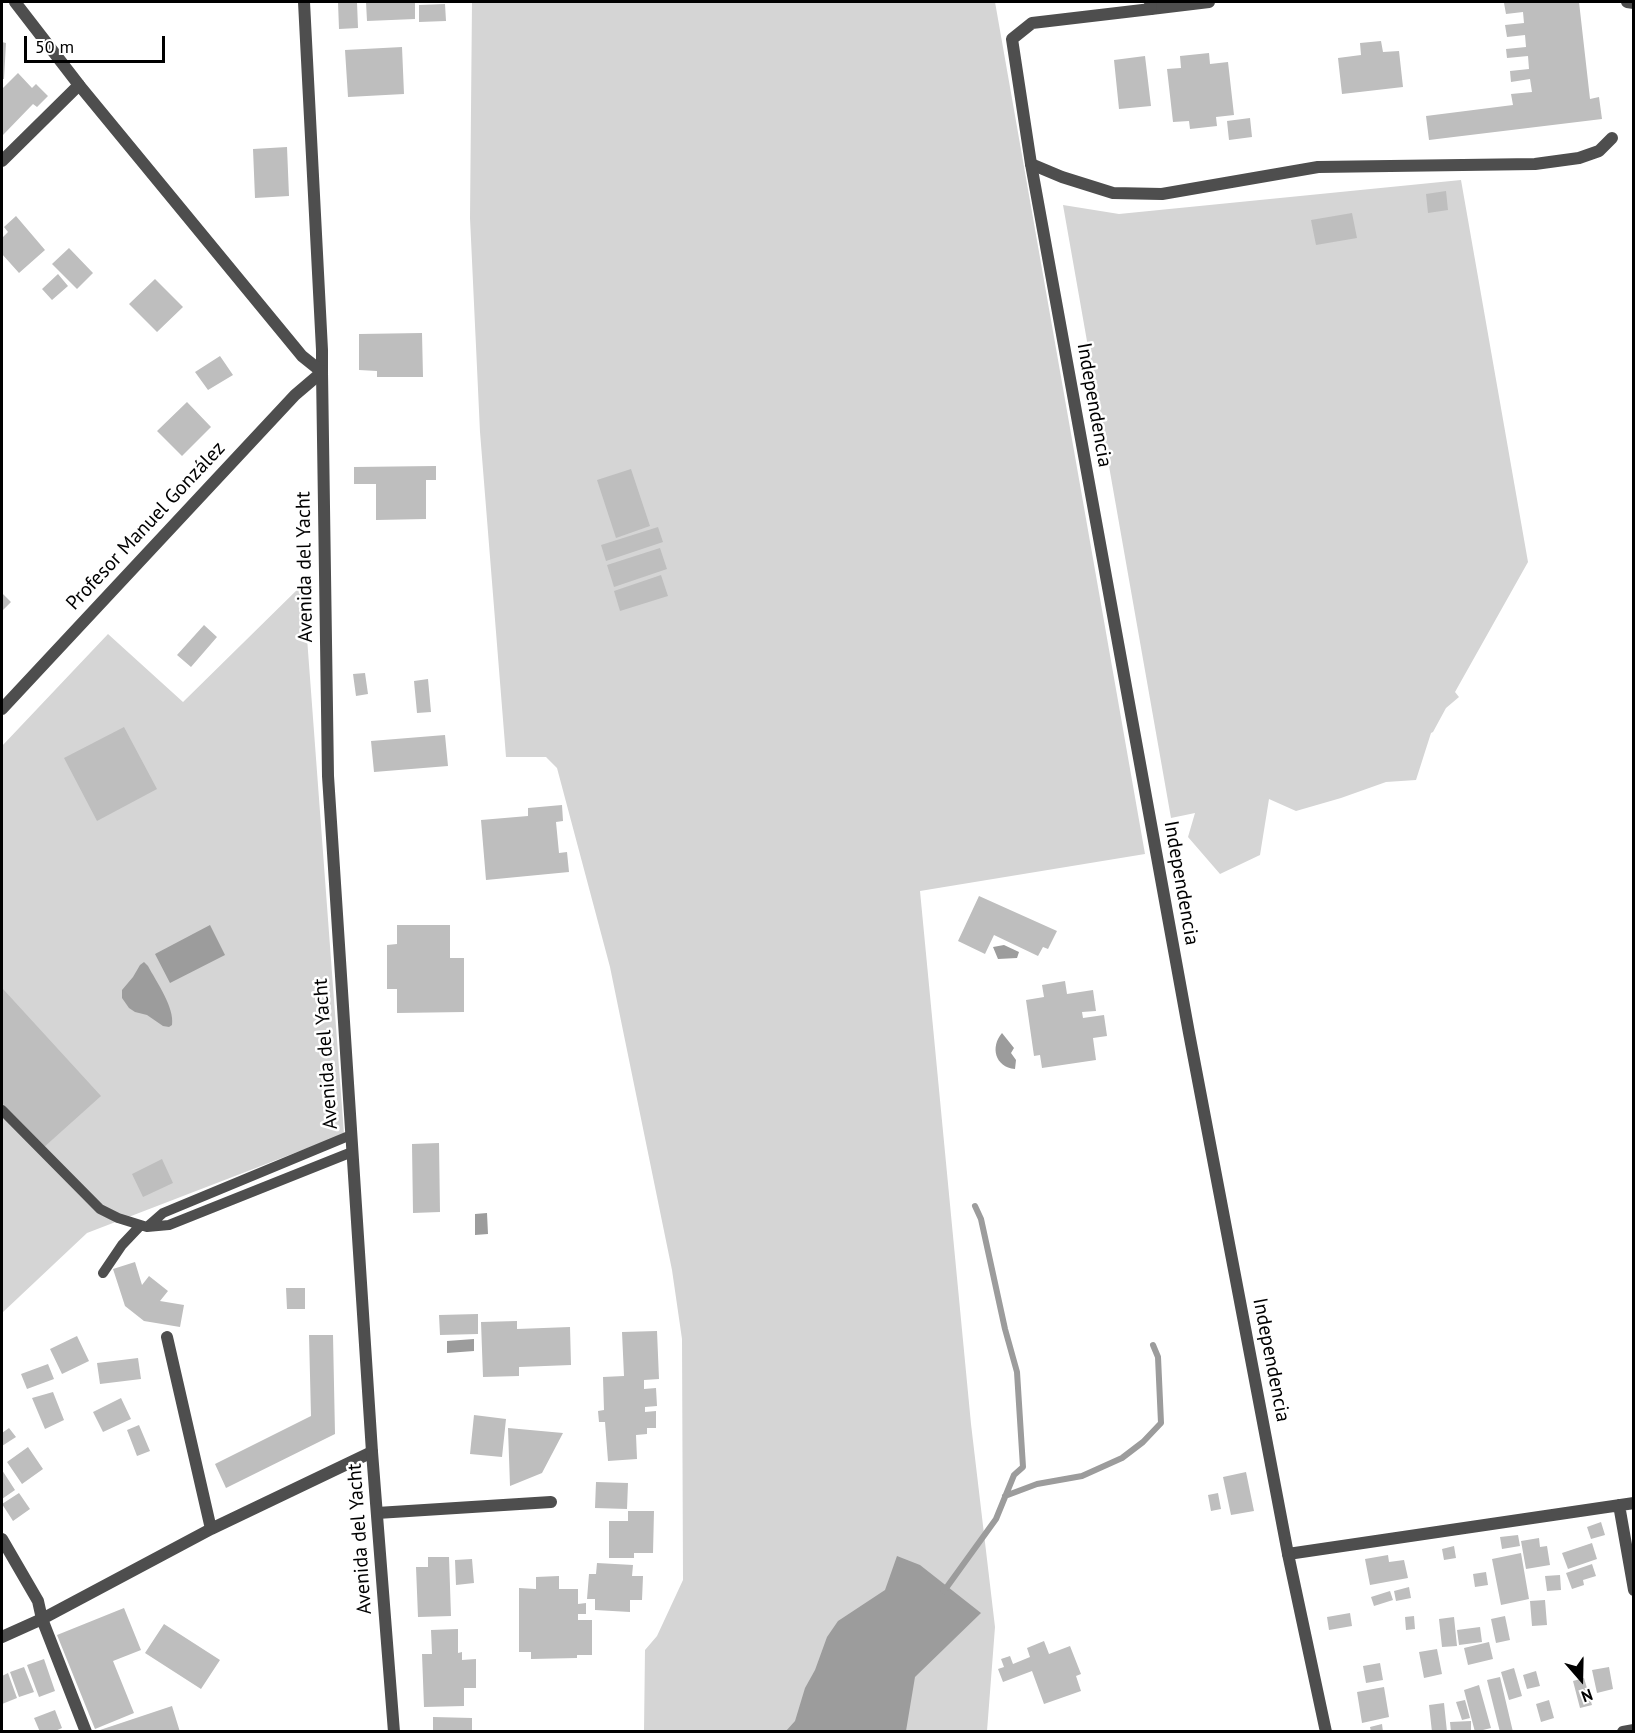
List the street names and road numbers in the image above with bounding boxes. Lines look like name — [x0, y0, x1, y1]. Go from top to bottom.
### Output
street label: Independencia — [1071, 341, 1117, 469]
street label: Profesor Manuel González — [62, 437, 230, 615]
street label: Avenida del Yacht — [292, 491, 318, 643]
street label: Independencia — [1158, 819, 1204, 947]
street label: Avenida del Yacht — [309, 978, 343, 1130]
street label: Independencia — [1247, 1296, 1295, 1424]
street label: Avenida del Yacht — [343, 1463, 377, 1615]

